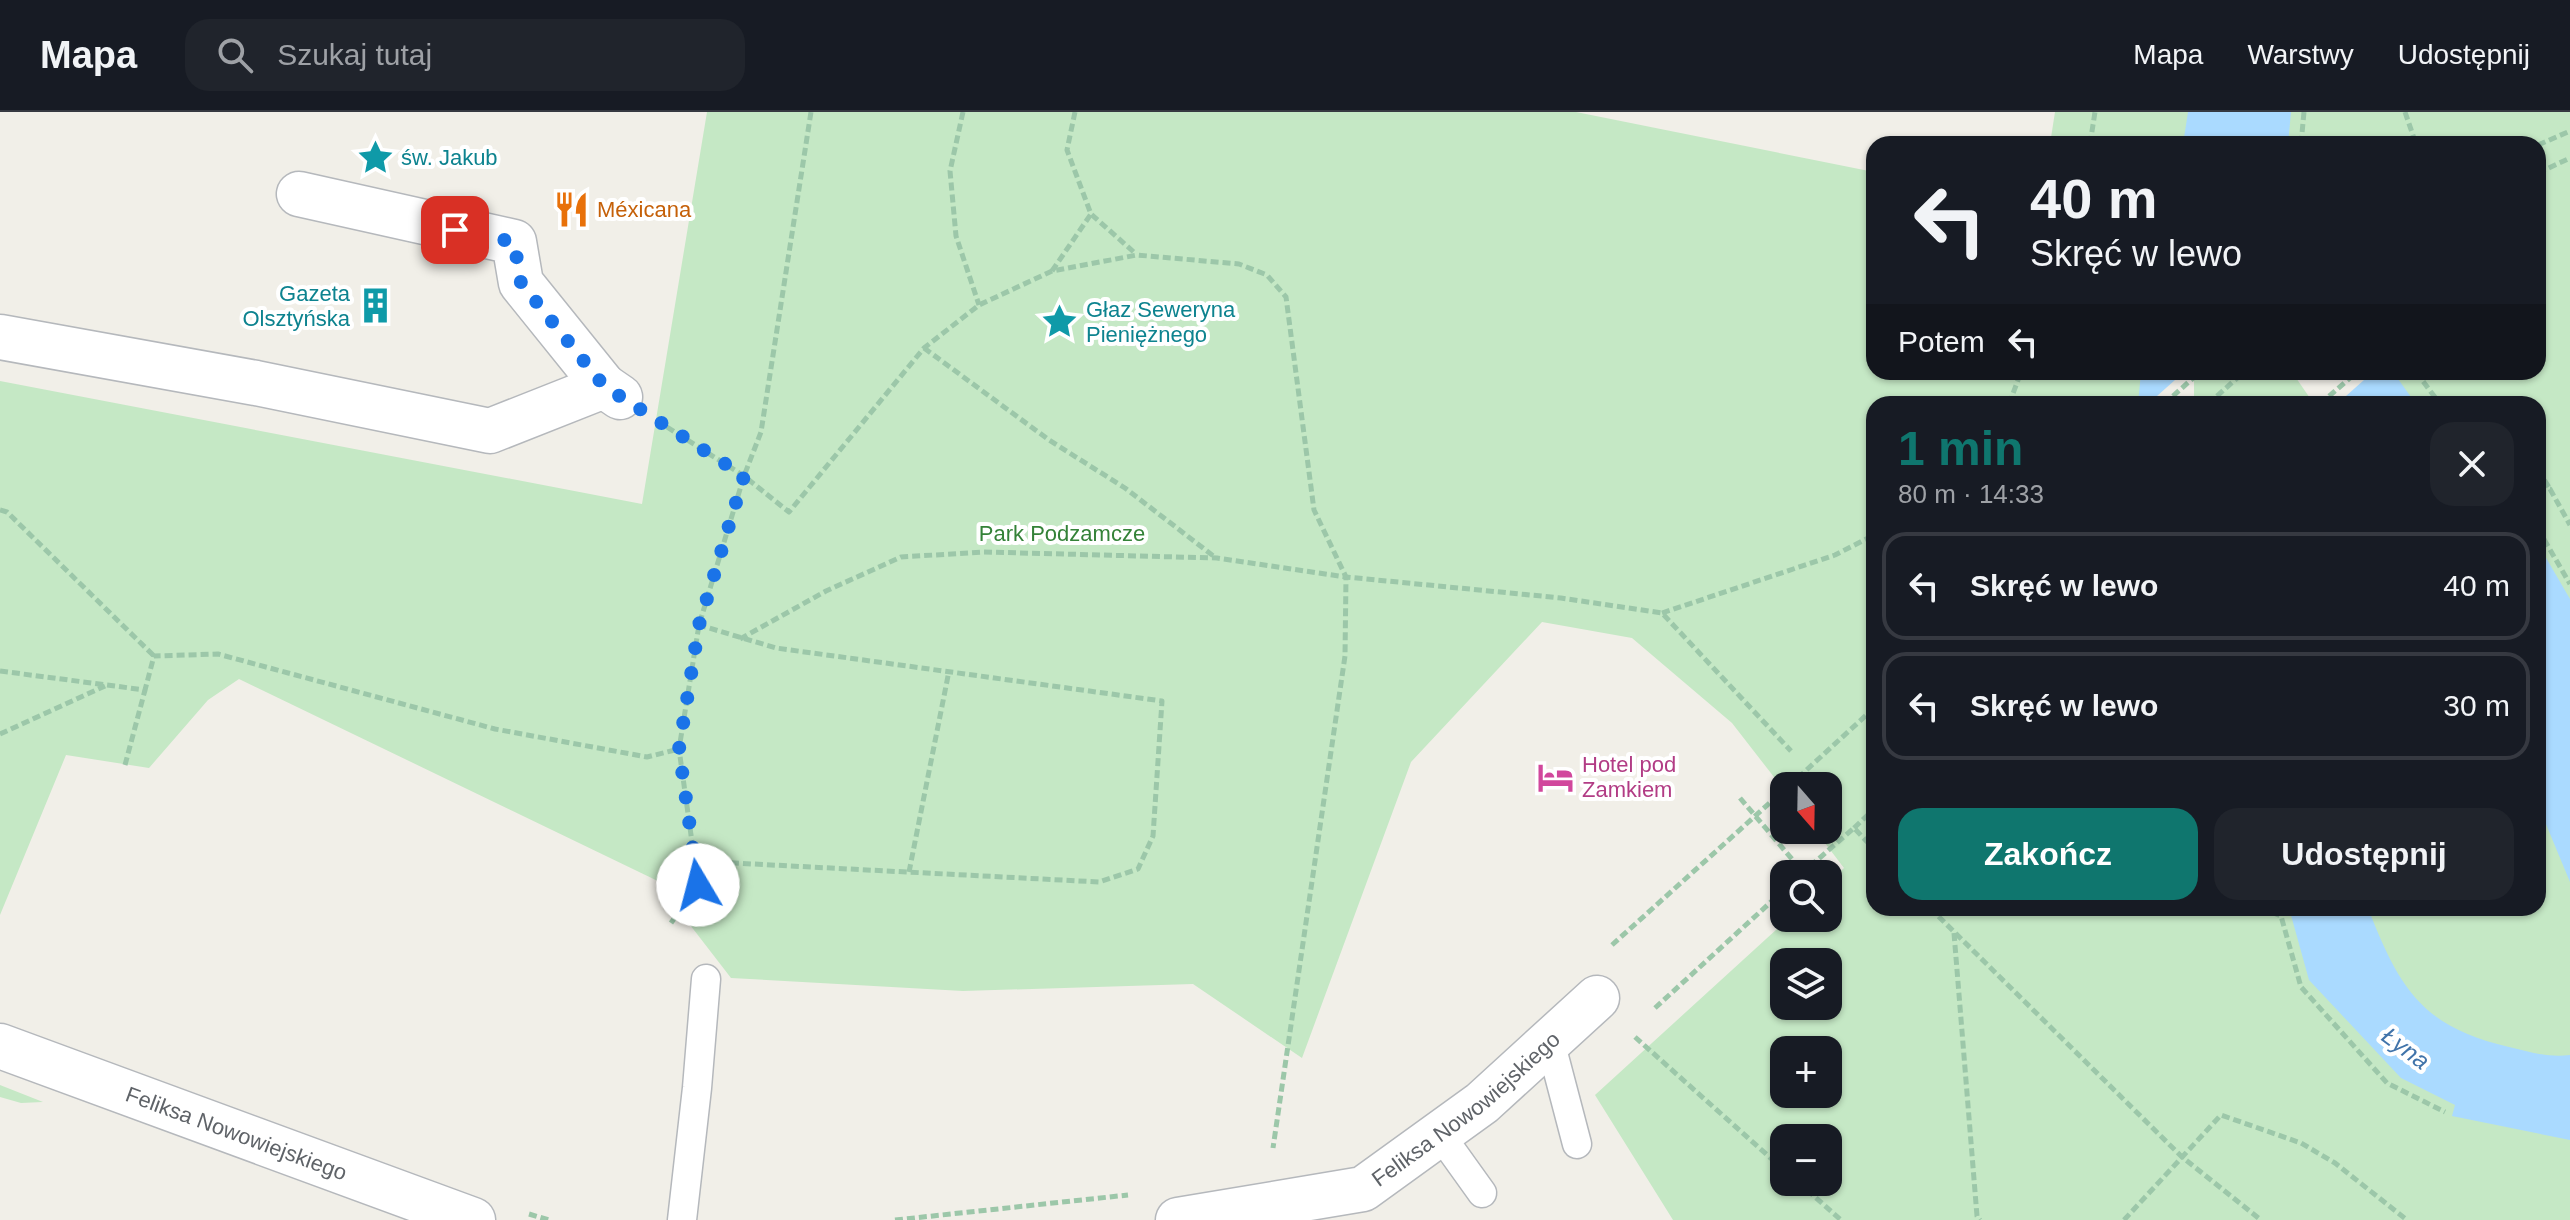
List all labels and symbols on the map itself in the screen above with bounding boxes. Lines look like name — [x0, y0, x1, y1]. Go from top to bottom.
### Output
place icon: św. Jakub — [356, 138, 394, 176]
place label: św. Jakub — [401, 145, 498, 170]
restaurant icon: Méxicana — [552, 190, 590, 228]
pin — [421, 196, 489, 264]
place label: Méxicana — [597, 197, 692, 222]
place label: Gazeta Olsztyńska — [242, 281, 351, 331]
building icon: Gazeta Olsztyńska — [357, 287, 395, 325]
place label: Głaz Seweryna Pieniężnego — [1086, 297, 1236, 347]
place icon: Głaz Seweryna Pieniężnego — [1041, 303, 1079, 341]
park label: Park Podzamcze — [979, 521, 1145, 546]
place label: Hotel pod Zamkiem — [1582, 752, 1676, 802]
hotel icon: Hotel pod Zamkiem — [1537, 758, 1575, 796]
north arrow — [1770, 772, 1842, 844]
position arrow — [656, 843, 740, 927]
water label: Łyna — [2377, 1022, 2435, 1074]
street label: Feliksa Nowowiejskiego — [1367, 1026, 1565, 1191]
street label: Feliksa Nowowiejskiego — [123, 1081, 350, 1185]

